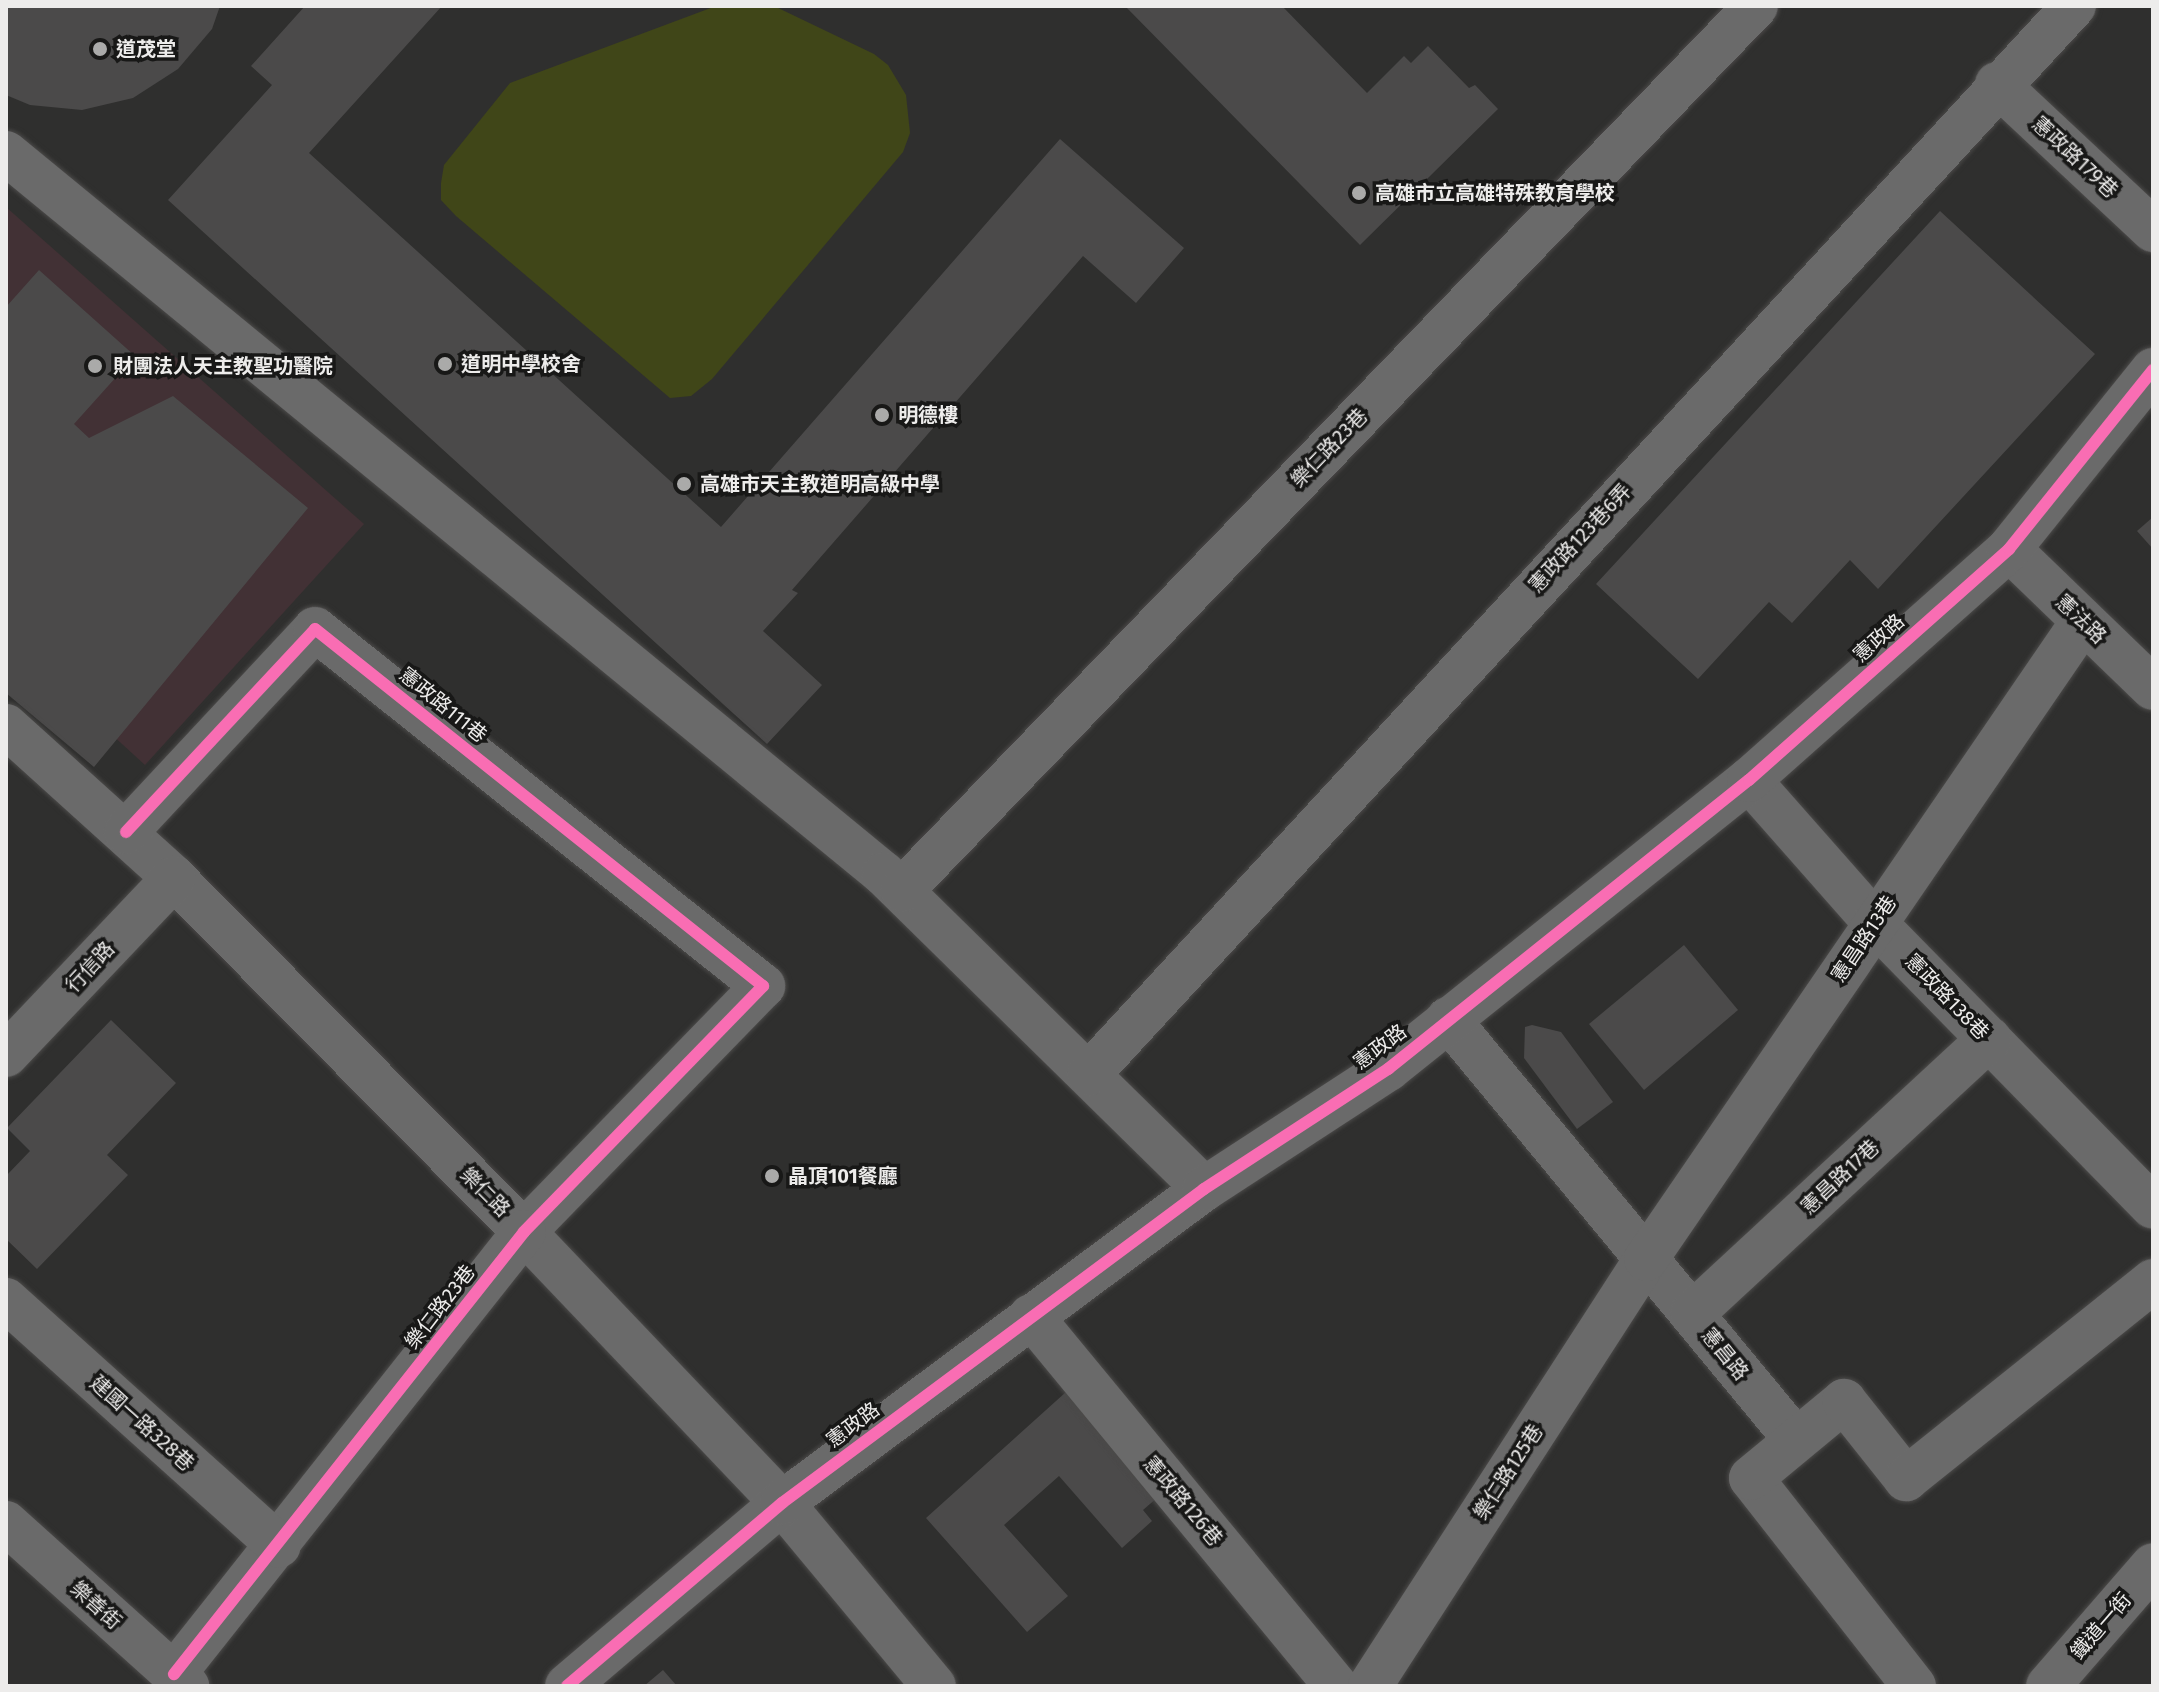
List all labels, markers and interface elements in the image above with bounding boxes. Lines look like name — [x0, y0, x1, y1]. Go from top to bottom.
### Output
place label: 道茂堂 — [116, 37, 176, 61]
marker: 道茂堂 — [91, 40, 109, 58]
street label: 憲政路179巷 — [2027, 112, 2123, 202]
place label: 高雄市立高雄特殊教育學校 — [1375, 181, 1615, 205]
marker: 高雄市立高雄特殊教育學校 — [1350, 184, 1368, 202]
place label: 道明中學校舍 — [461, 352, 581, 376]
place label: 財團法人天主教聖功醫院 — [113, 354, 333, 378]
marker: 財團法人天主教聖功醫院 — [84, 355, 106, 377]
marker: 道明中學校舍 — [436, 355, 454, 373]
place label: 明德樓 — [898, 403, 958, 427]
street label: 樂仁路23巷 — [1286, 404, 1372, 492]
marker: 明德樓 — [873, 406, 891, 424]
place label: 高雄市天主教道明高級中學 — [700, 472, 940, 496]
marker: 高雄市天主教道明高級中學 — [675, 475, 693, 493]
street label: 憲政路123巷6弄 — [1524, 479, 1636, 597]
street label: 憲法路 — [2051, 590, 2111, 648]
street label: 憲政路 — [1849, 609, 1909, 667]
street label: 憲政路111巷 — [394, 663, 492, 747]
street label: 憲昌路13巷 — [1826, 891, 1902, 987]
street label: 行信路 — [61, 937, 119, 997]
street label: 憲政路138巷 — [1900, 949, 1994, 1045]
street label: 憲政路 — [1349, 1019, 1411, 1075]
street label: 憲昌路17巷 — [1796, 1135, 1884, 1219]
street label: 樂仁路 — [455, 1162, 515, 1222]
place label: 晶頂101餐廳 — [788, 1164, 898, 1188]
marker: 晶頂101餐廳 — [763, 1167, 781, 1185]
street label: 樂仁路23巷 — [400, 1260, 480, 1354]
street label: 憲昌路 — [1697, 1323, 1753, 1385]
street label: 建國一路328巷 — [85, 1370, 199, 1476]
street label: 憲政路 — [822, 1397, 884, 1453]
street label: 樂仁路125巷 — [1468, 1420, 1548, 1524]
street label: 憲政路126巷 — [1139, 1451, 1227, 1551]
street label: 樂善街 — [66, 1576, 126, 1634]
street label: 鐵道一街 — [2066, 1588, 2136, 1664]

